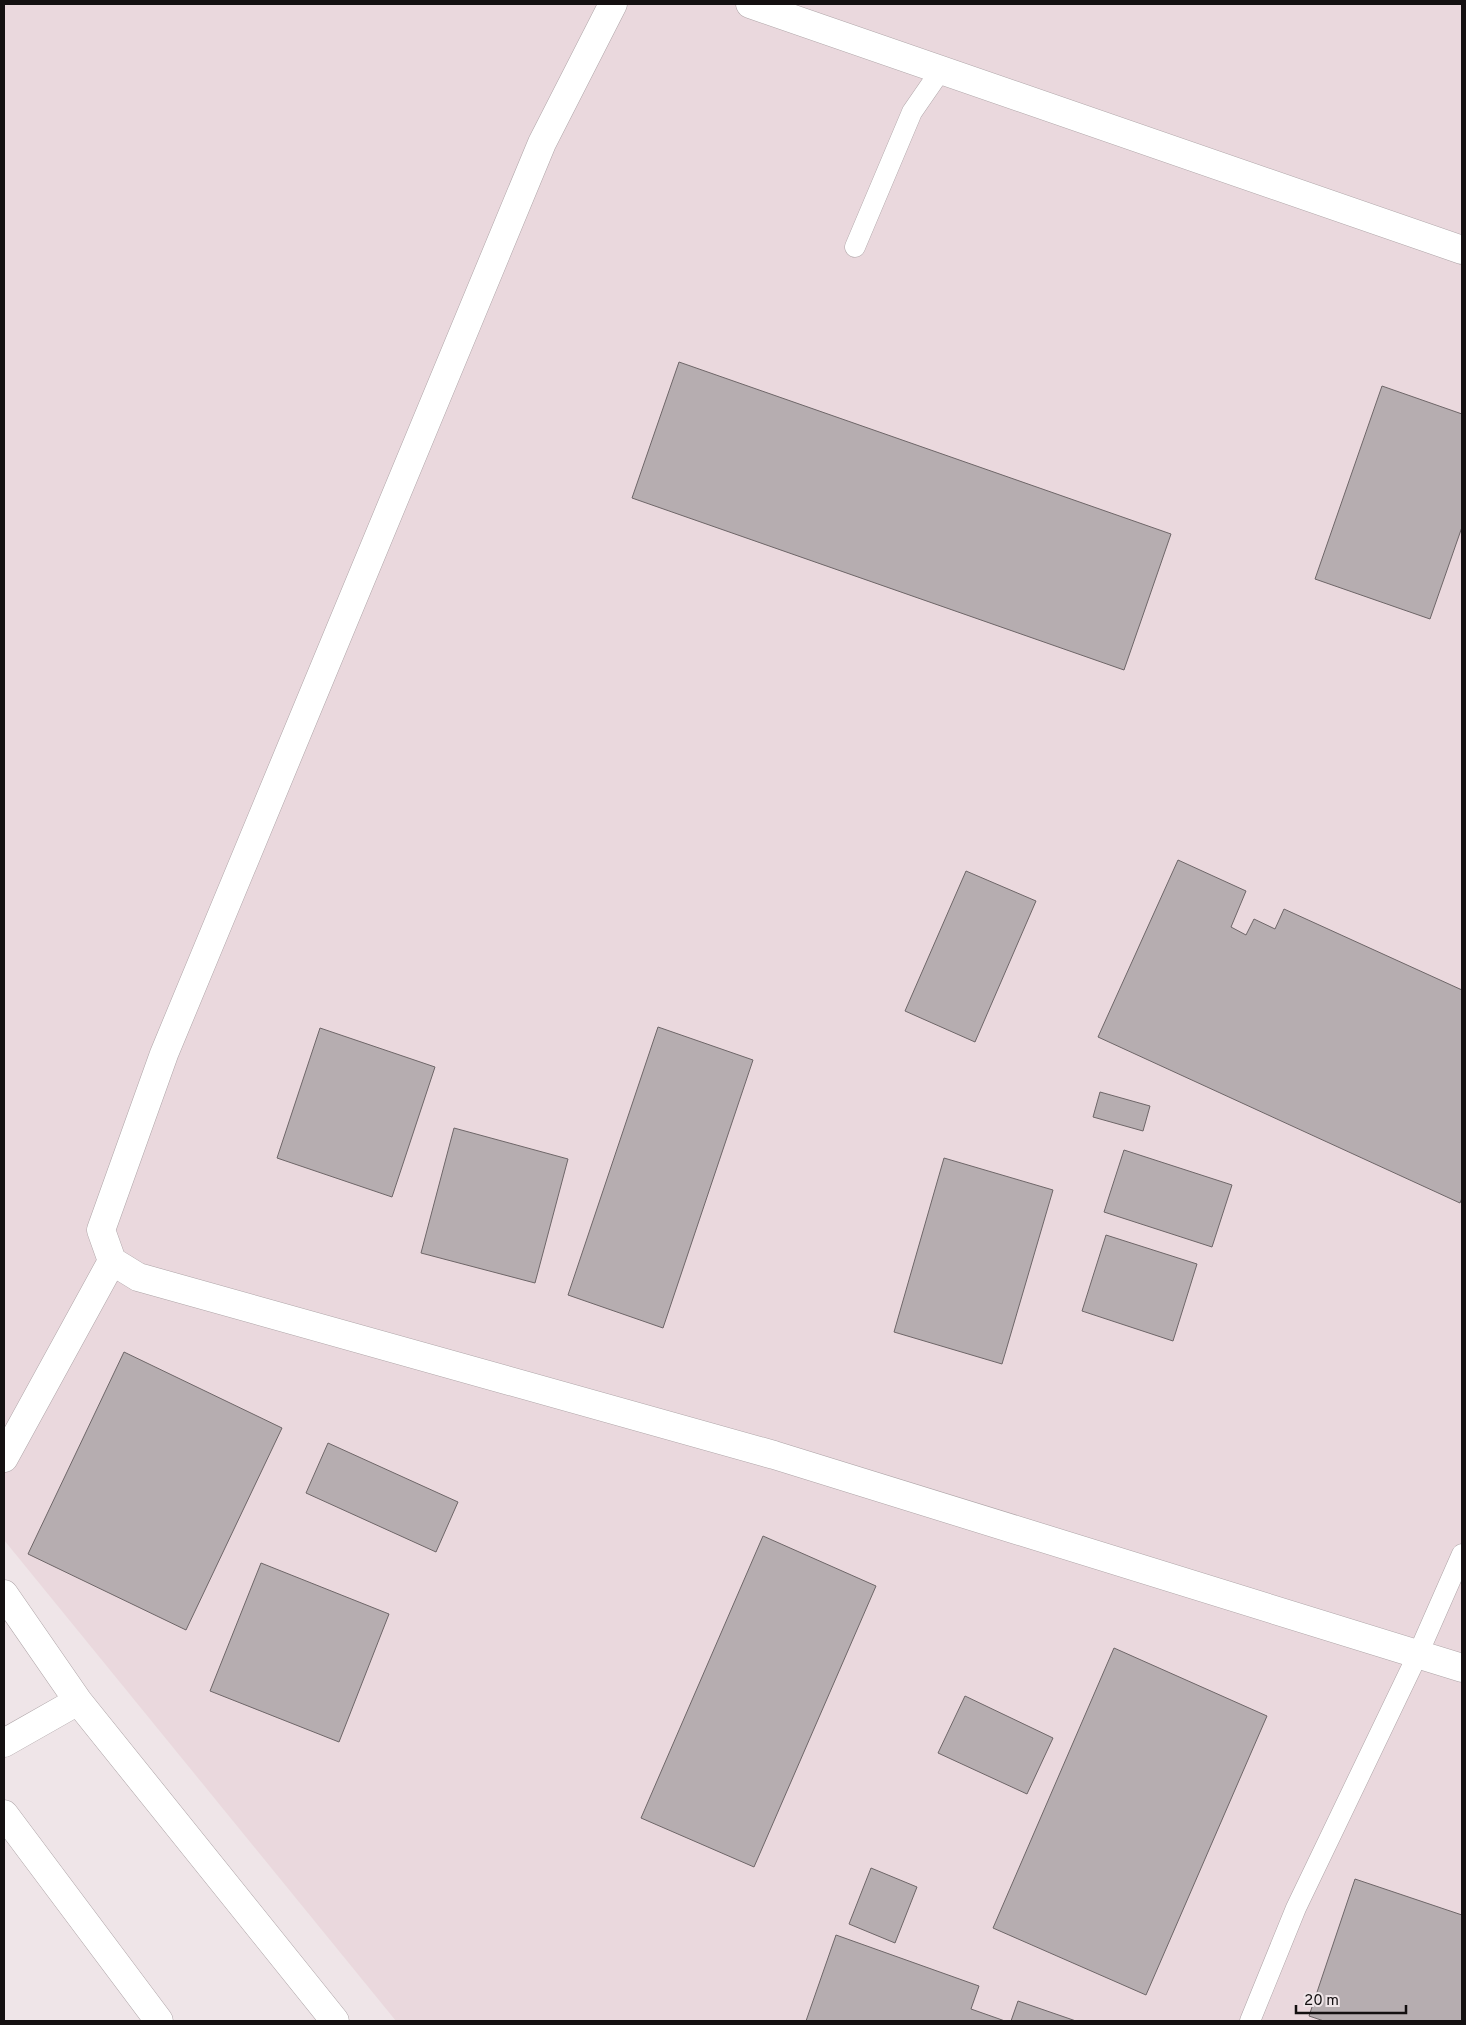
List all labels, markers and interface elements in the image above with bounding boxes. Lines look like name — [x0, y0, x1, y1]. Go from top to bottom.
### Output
scale bar — [1296, 1982, 1406, 2014]
text: 20 m — [1304, 1992, 1339, 2011]

